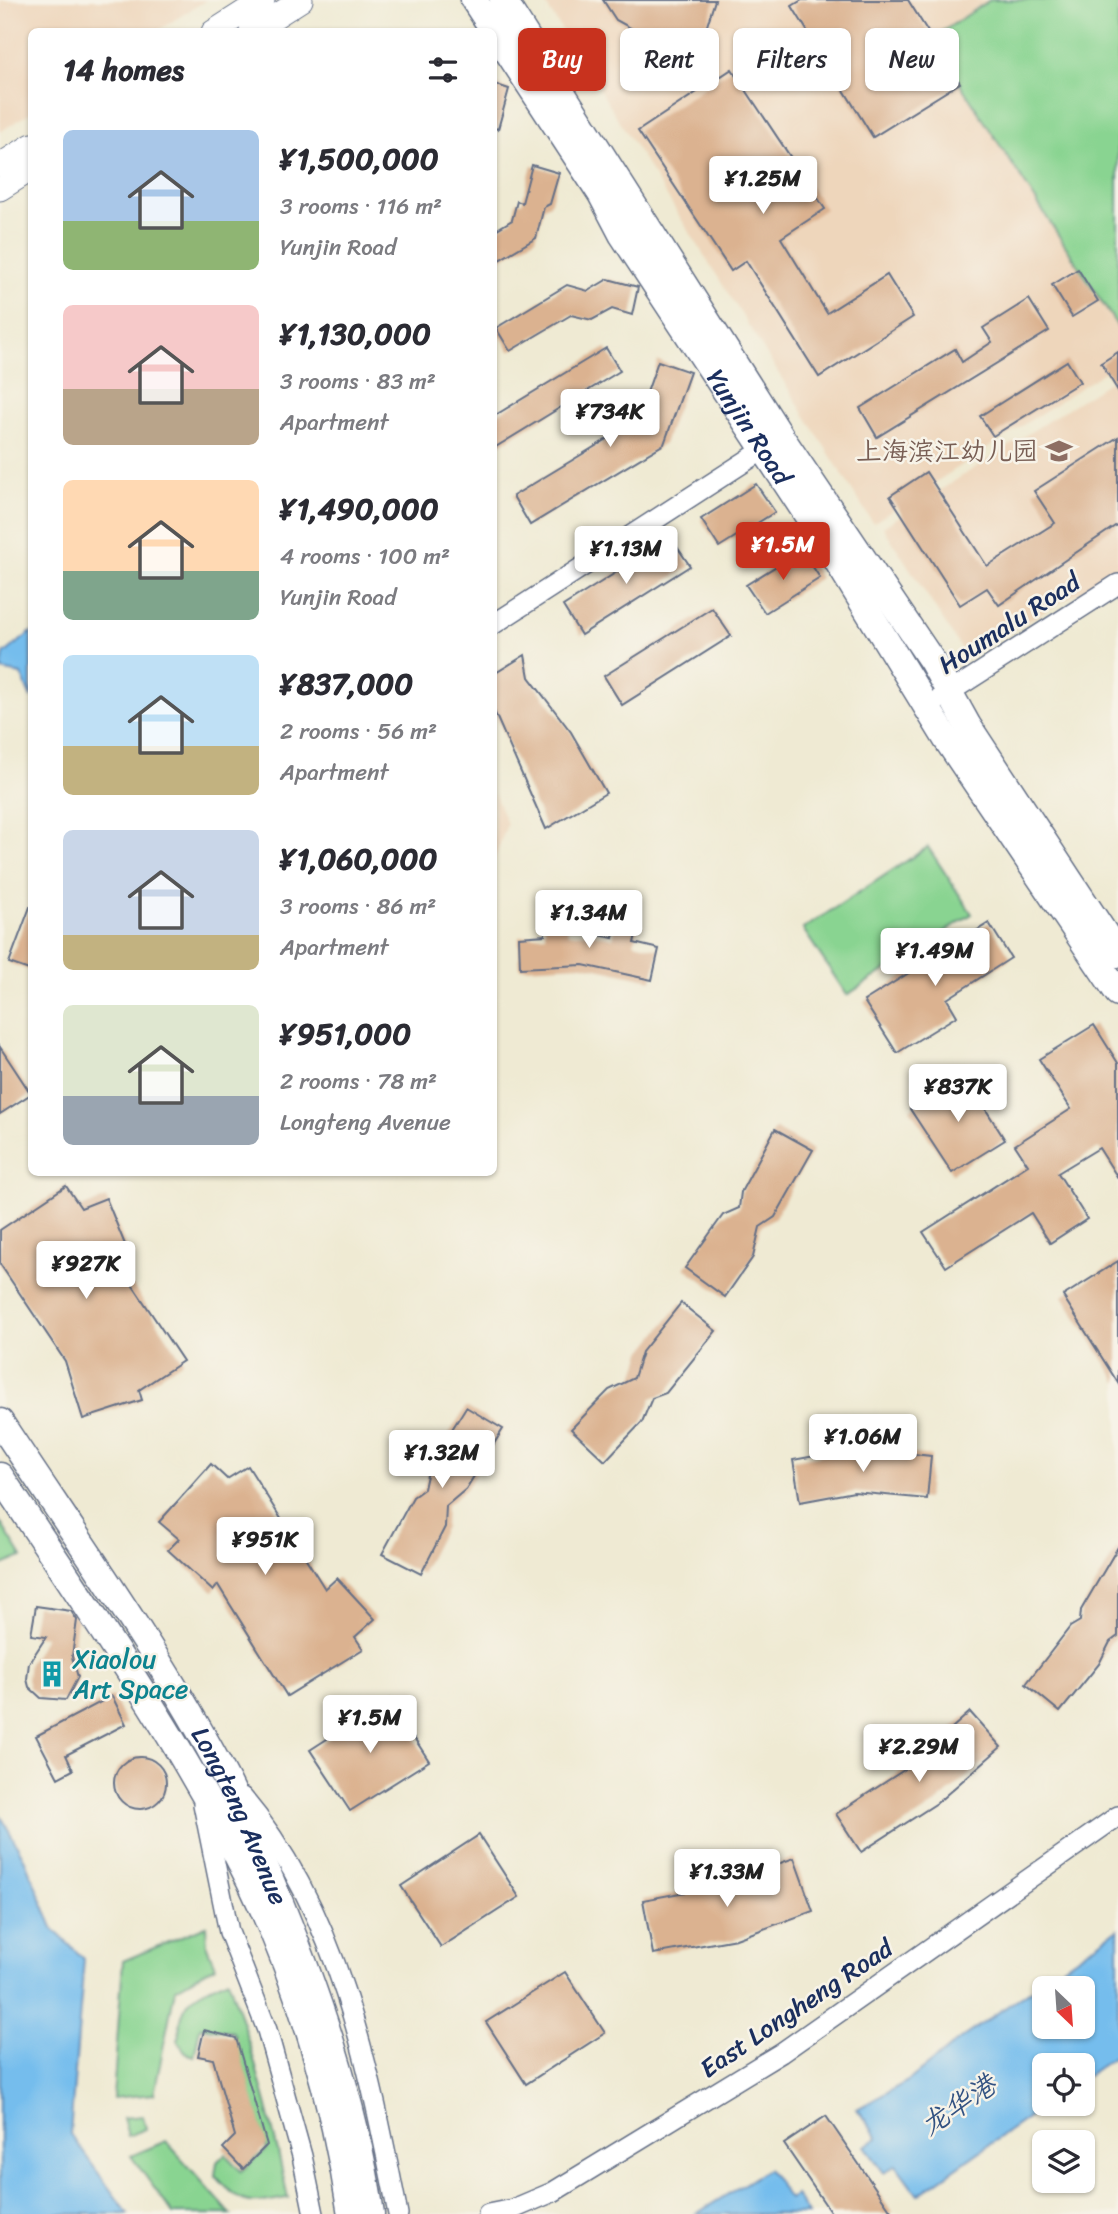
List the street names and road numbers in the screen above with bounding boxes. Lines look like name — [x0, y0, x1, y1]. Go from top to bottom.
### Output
street label: Yunjin Road — [694, 359, 806, 496]
street label: Houmalu Road — [928, 558, 1092, 687]
street label: Longteng Avenue — [178, 1717, 302, 1912]
street label: East Longheng Road — [689, 1924, 904, 2090]

